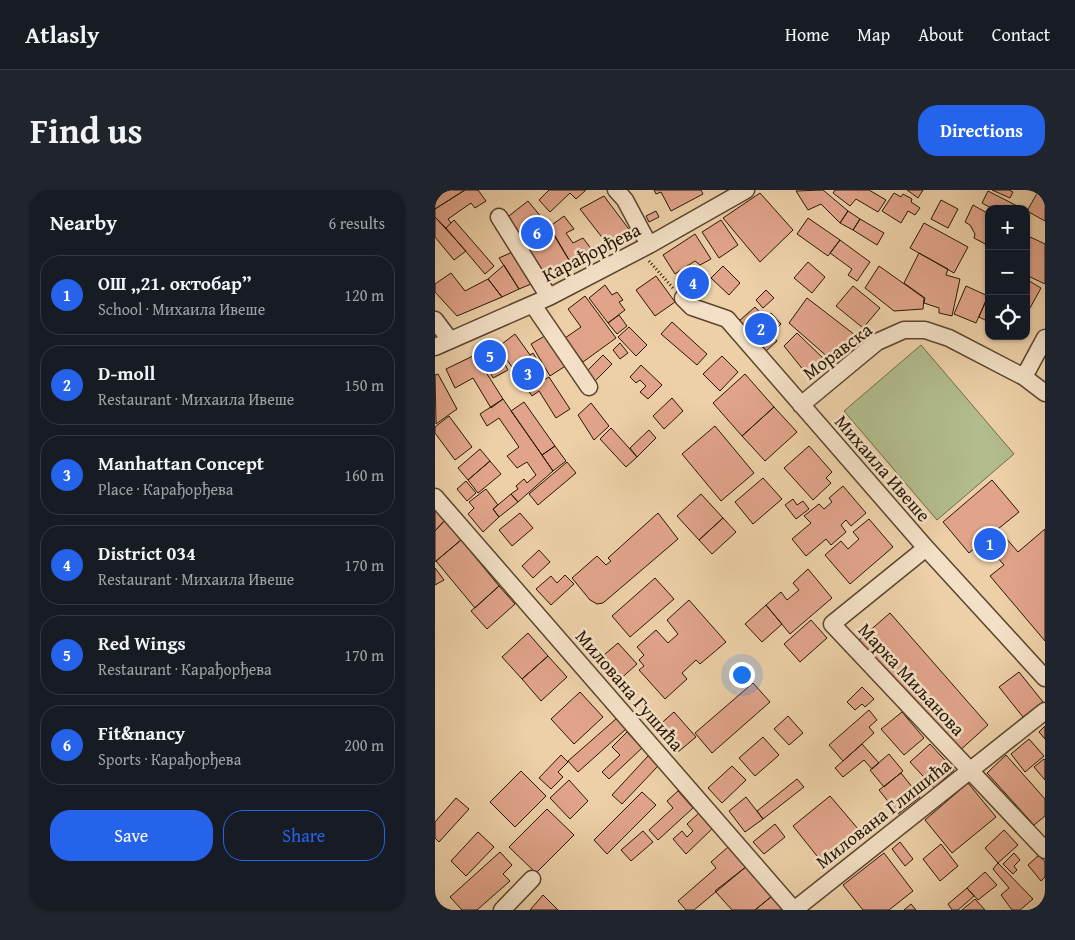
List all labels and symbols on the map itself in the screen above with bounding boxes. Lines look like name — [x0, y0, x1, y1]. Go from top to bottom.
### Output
pin: 6 — [521, 214, 553, 252]
street label: Карађорђева — [537, 215, 645, 289]
pin: 4 — [677, 264, 709, 302]
pin: 2 — [745, 310, 777, 348]
street label: Моравска — [796, 316, 878, 386]
pin: 5 — [474, 337, 506, 375]
pin: 3 — [512, 355, 544, 393]
street label: Михаила Ивеше — [828, 408, 938, 528]
pin: 1 — [974, 525, 1006, 563]
street label: Марка Миљанова — [852, 616, 972, 742]
street label: Милована Гушића — [569, 623, 691, 757]
your location — [729, 662, 755, 688]
street label: Милована Глишића — [809, 751, 957, 875]

